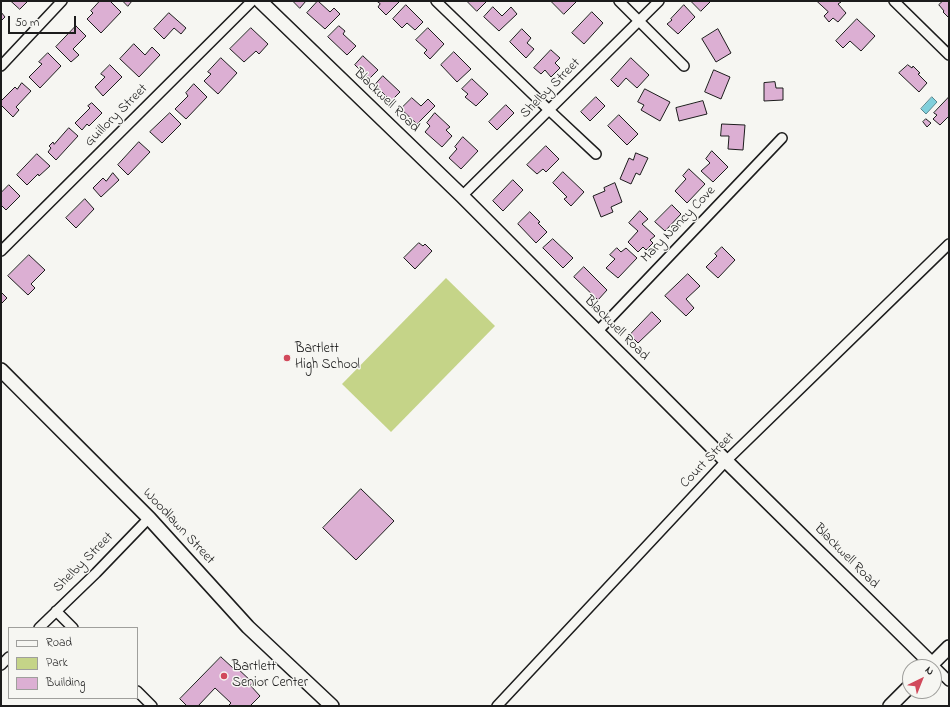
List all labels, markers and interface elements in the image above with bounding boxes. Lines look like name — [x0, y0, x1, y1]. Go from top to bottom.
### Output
scale bar — [10, 8, 78, 34]
text: 50 m — [15, 14, 39, 32]
street label: Shelby Street — [517, 55, 585, 123]
street label: Blackwell Road — [350, 65, 422, 137]
street label: Guillory Street — [82, 81, 152, 151]
street label: Mary Nancy Cove — [638, 183, 720, 267]
street label: Blackwell Road — [580, 293, 652, 365]
place label: Bartlett High School — [295, 342, 360, 374]
marker: Bartlett High School — [282, 353, 292, 363]
street label: Court Street — [677, 430, 739, 492]
street label: Woodlawn Street — [138, 485, 218, 569]
street label: Blackwell Road — [810, 521, 882, 593]
street label: Shelby Street — [50, 529, 118, 597]
legend — [8, 627, 138, 699]
text: Road — [46, 634, 72, 652]
text: Park — [46, 654, 68, 672]
north arrow — [902, 659, 942, 699]
place label: Bartlett Senior Center — [232, 660, 308, 692]
text: N — [921, 663, 938, 679]
marker: Bartlett Senior Center — [219, 671, 229, 681]
text: Building — [46, 674, 85, 692]

